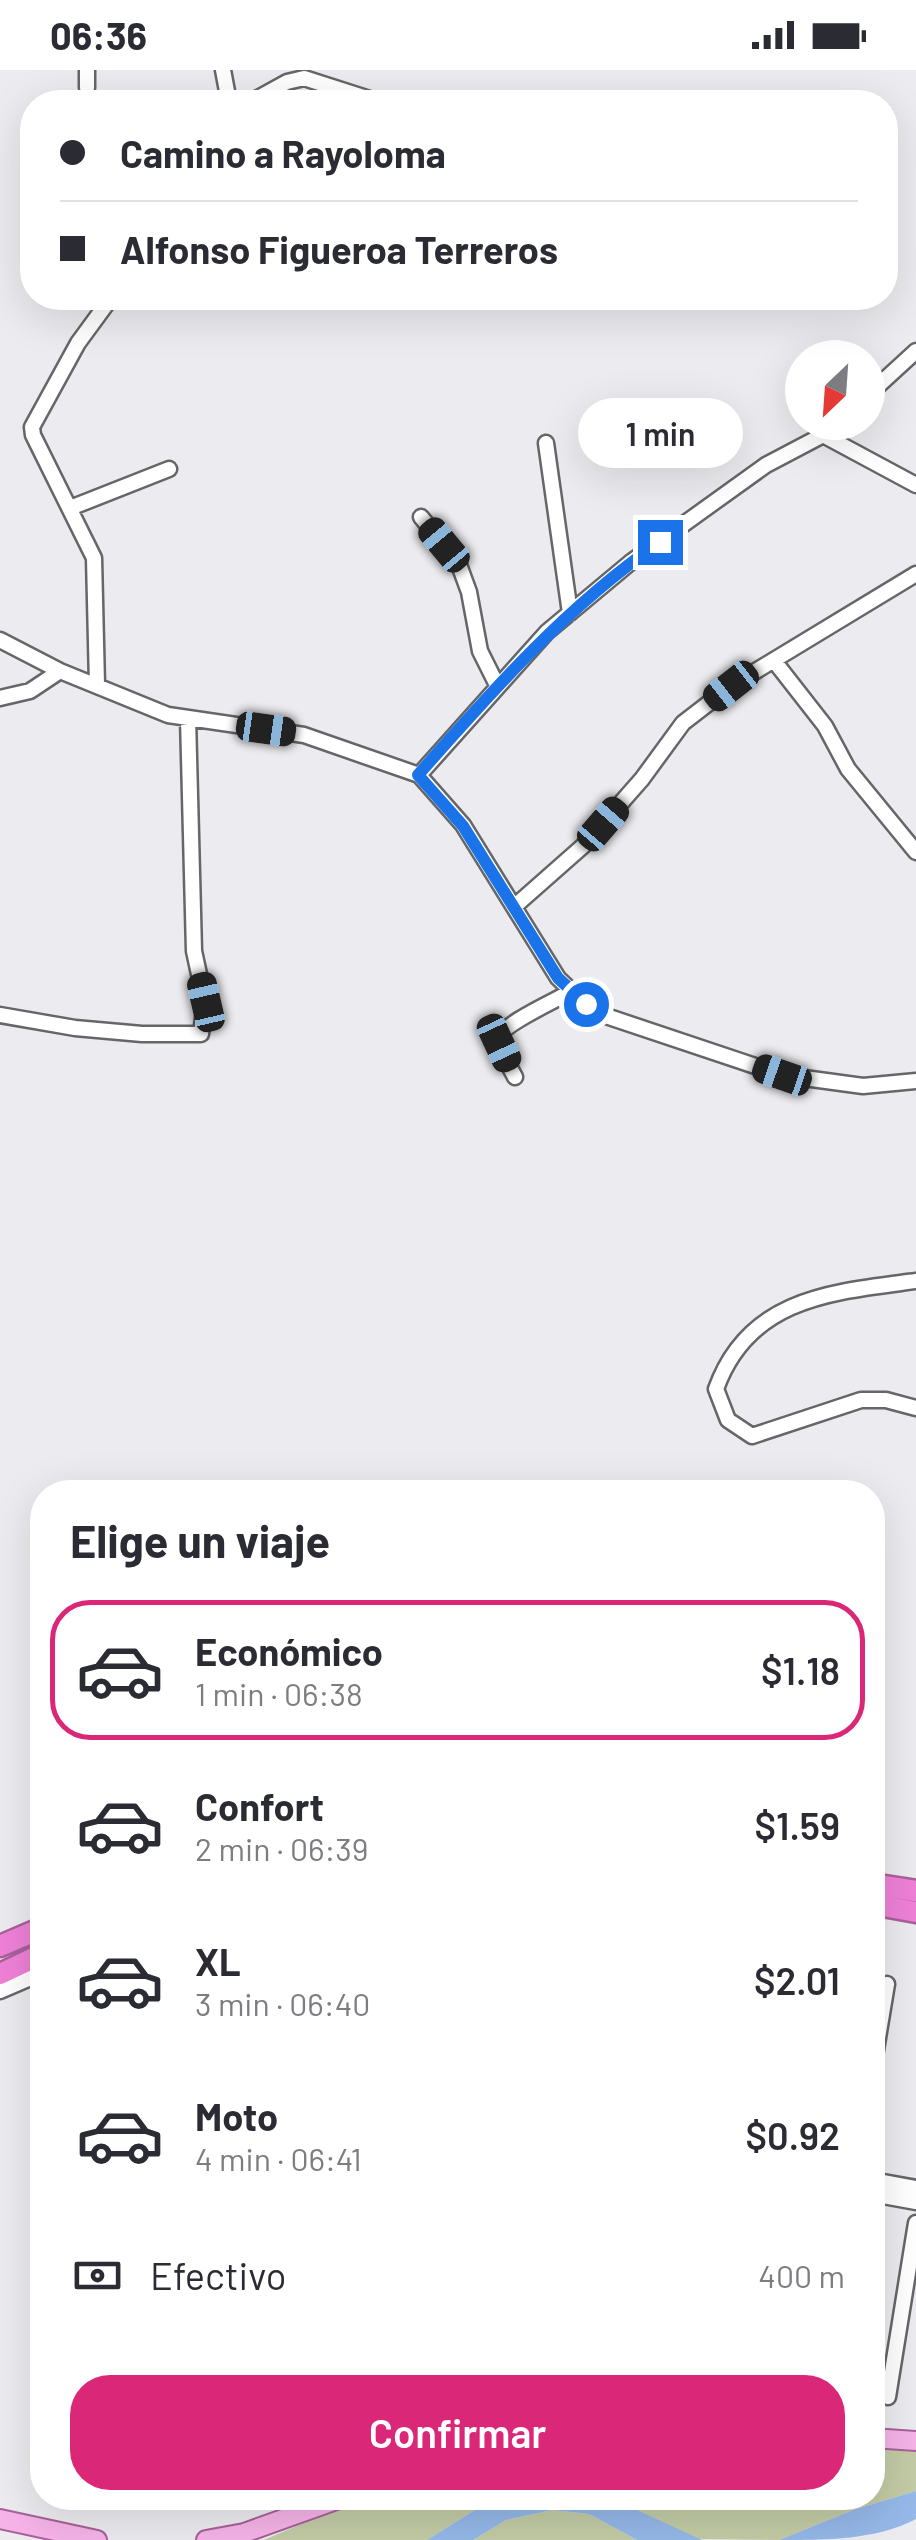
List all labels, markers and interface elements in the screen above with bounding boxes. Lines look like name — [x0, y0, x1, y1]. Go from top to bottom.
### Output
text: 06:36 — [50, 12, 147, 58]
text: Camino a Rayoloma — [120, 130, 446, 176]
text: Alfonso Figueroa Terreros — [120, 226, 558, 272]
north arrow — [785, 340, 885, 440]
map controls — [785, 340, 885, 440]
callout: 1 min — [578, 397, 742, 467]
text: 1 min — [626, 414, 695, 452]
car — [413, 512, 475, 578]
route end — [638, 520, 683, 565]
car — [698, 656, 764, 716]
car — [234, 710, 298, 748]
car — [572, 792, 634, 856]
car — [185, 969, 227, 1035]
route start — [564, 982, 609, 1027]
car — [473, 1009, 525, 1077]
car — [749, 1051, 815, 1099]
text: Elige un viaje — [70, 1513, 330, 1567]
icon: car — [75, 1625, 165, 1715]
text: Económico — [195, 1628, 383, 1674]
text: $1.18 — [761, 1647, 840, 1693]
text: 1 min · 06:38 — [195, 1674, 363, 1712]
icon: car — [75, 1780, 165, 1870]
text: Confort — [195, 1783, 324, 1829]
text: $1.59 — [754, 1802, 840, 1848]
text: 2 min · 06:39 — [195, 1829, 369, 1867]
icon: car — [75, 1935, 165, 2025]
text: XL — [195, 1938, 241, 1984]
text: $2.01 — [754, 1957, 840, 2003]
text: 3 min · 06:40 — [195, 1984, 370, 2022]
icon: car — [75, 2090, 165, 2180]
text: Moto — [195, 2093, 278, 2139]
text: $0.92 — [746, 2112, 840, 2158]
text: 4 min · 06:41 — [195, 2139, 362, 2177]
icon: cash — [70, 2248, 125, 2303]
text: Efectivo — [150, 2252, 286, 2298]
text: 400 m — [758, 2256, 845, 2294]
button: Confirmar — [70, 2375, 845, 2490]

